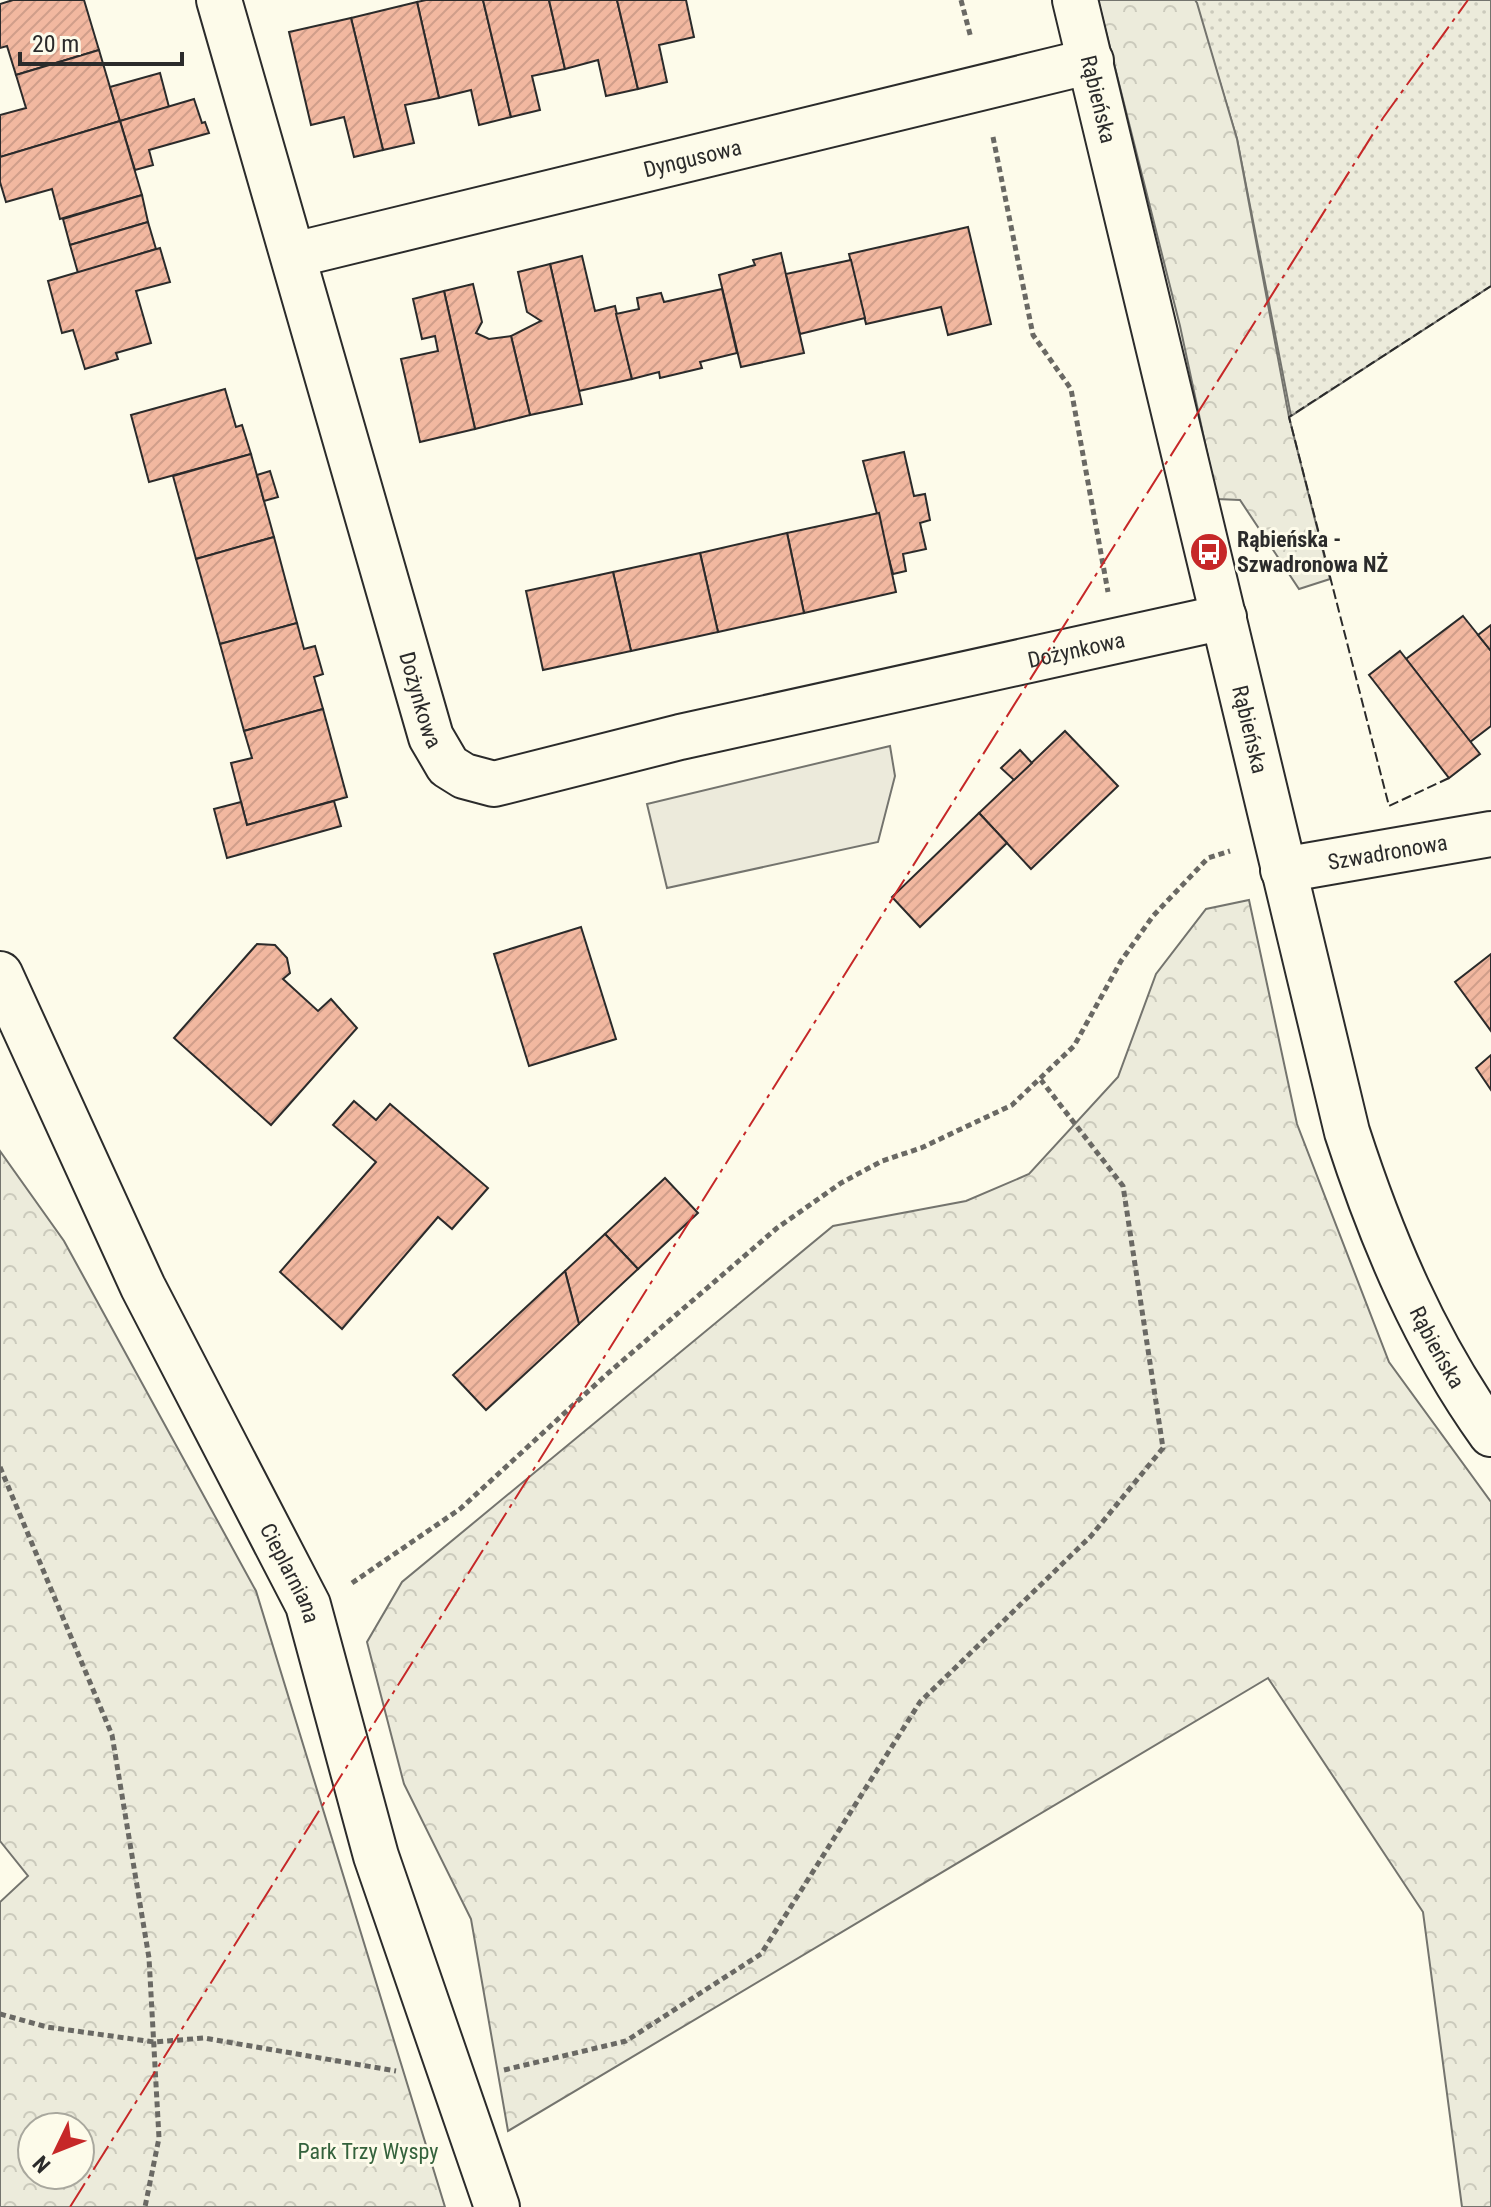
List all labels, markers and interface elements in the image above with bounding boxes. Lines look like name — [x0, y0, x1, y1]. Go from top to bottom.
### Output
scale bar — [20, 16, 182, 66]
text: 20 m — [32, 30, 79, 58]
street label: Rąbieńska — [1076, 53, 1121, 146]
street label: Dyngusowa — [641, 134, 744, 182]
place label: Rąbieńska - Szwadronowa NŻ — [1237, 527, 1388, 577]
bus stop icon: Rąbieńska - Szwadronowa NŻ — [1188, 531, 1230, 573]
street label: Dożynkowa — [1025, 627, 1127, 672]
street label: Dożynkowa — [395, 649, 447, 752]
street label: Rąbieńska — [1228, 683, 1273, 776]
street label: Szwadronowa — [1326, 829, 1449, 875]
street label: Rąbieńska — [1405, 1302, 1470, 1393]
street label: Cieplarniana — [255, 1519, 325, 1626]
north arrow — [16, 2111, 96, 2191]
park label: Park Trzy Wyspy — [298, 2139, 438, 2164]
text: N — [28, 2151, 55, 2178]

